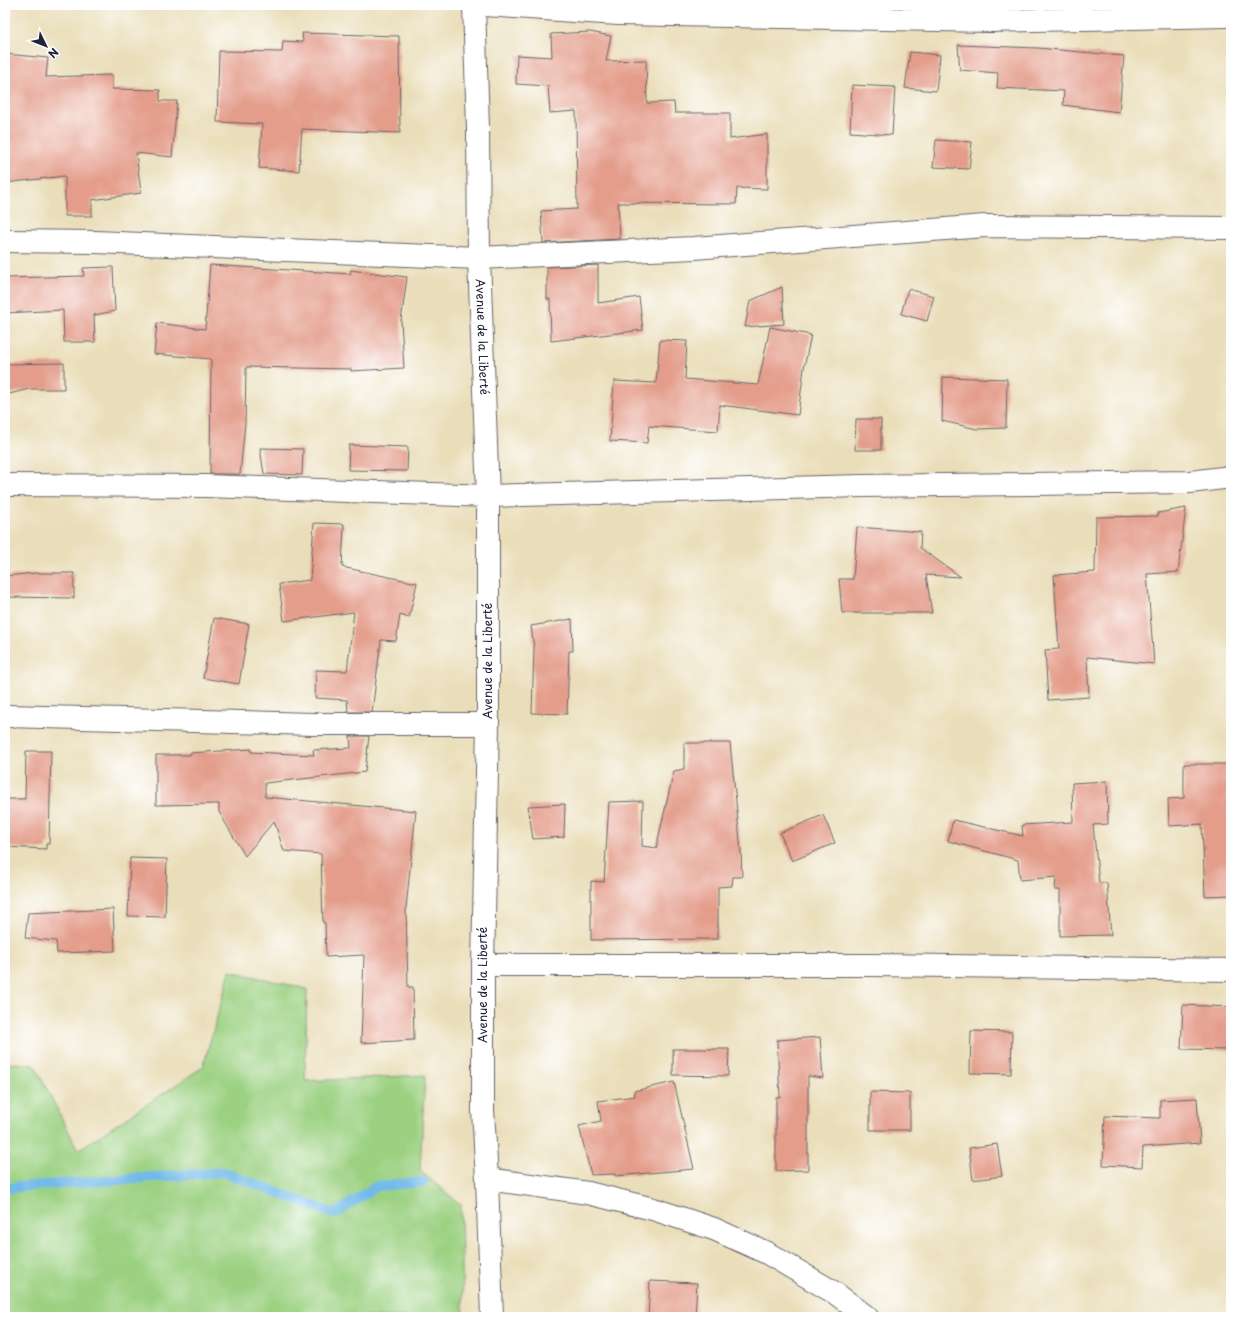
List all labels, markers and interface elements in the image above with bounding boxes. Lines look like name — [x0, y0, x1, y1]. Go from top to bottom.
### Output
north arrow — [26, 26, 66, 66]
text: N — [44, 44, 63, 62]
street label: Avenue de la Liberté — [472, 278, 494, 395]
street label: Avenue de la Liberté — [478, 603, 496, 719]
street label: Avenue de la Liberté — [473, 927, 491, 1043]

